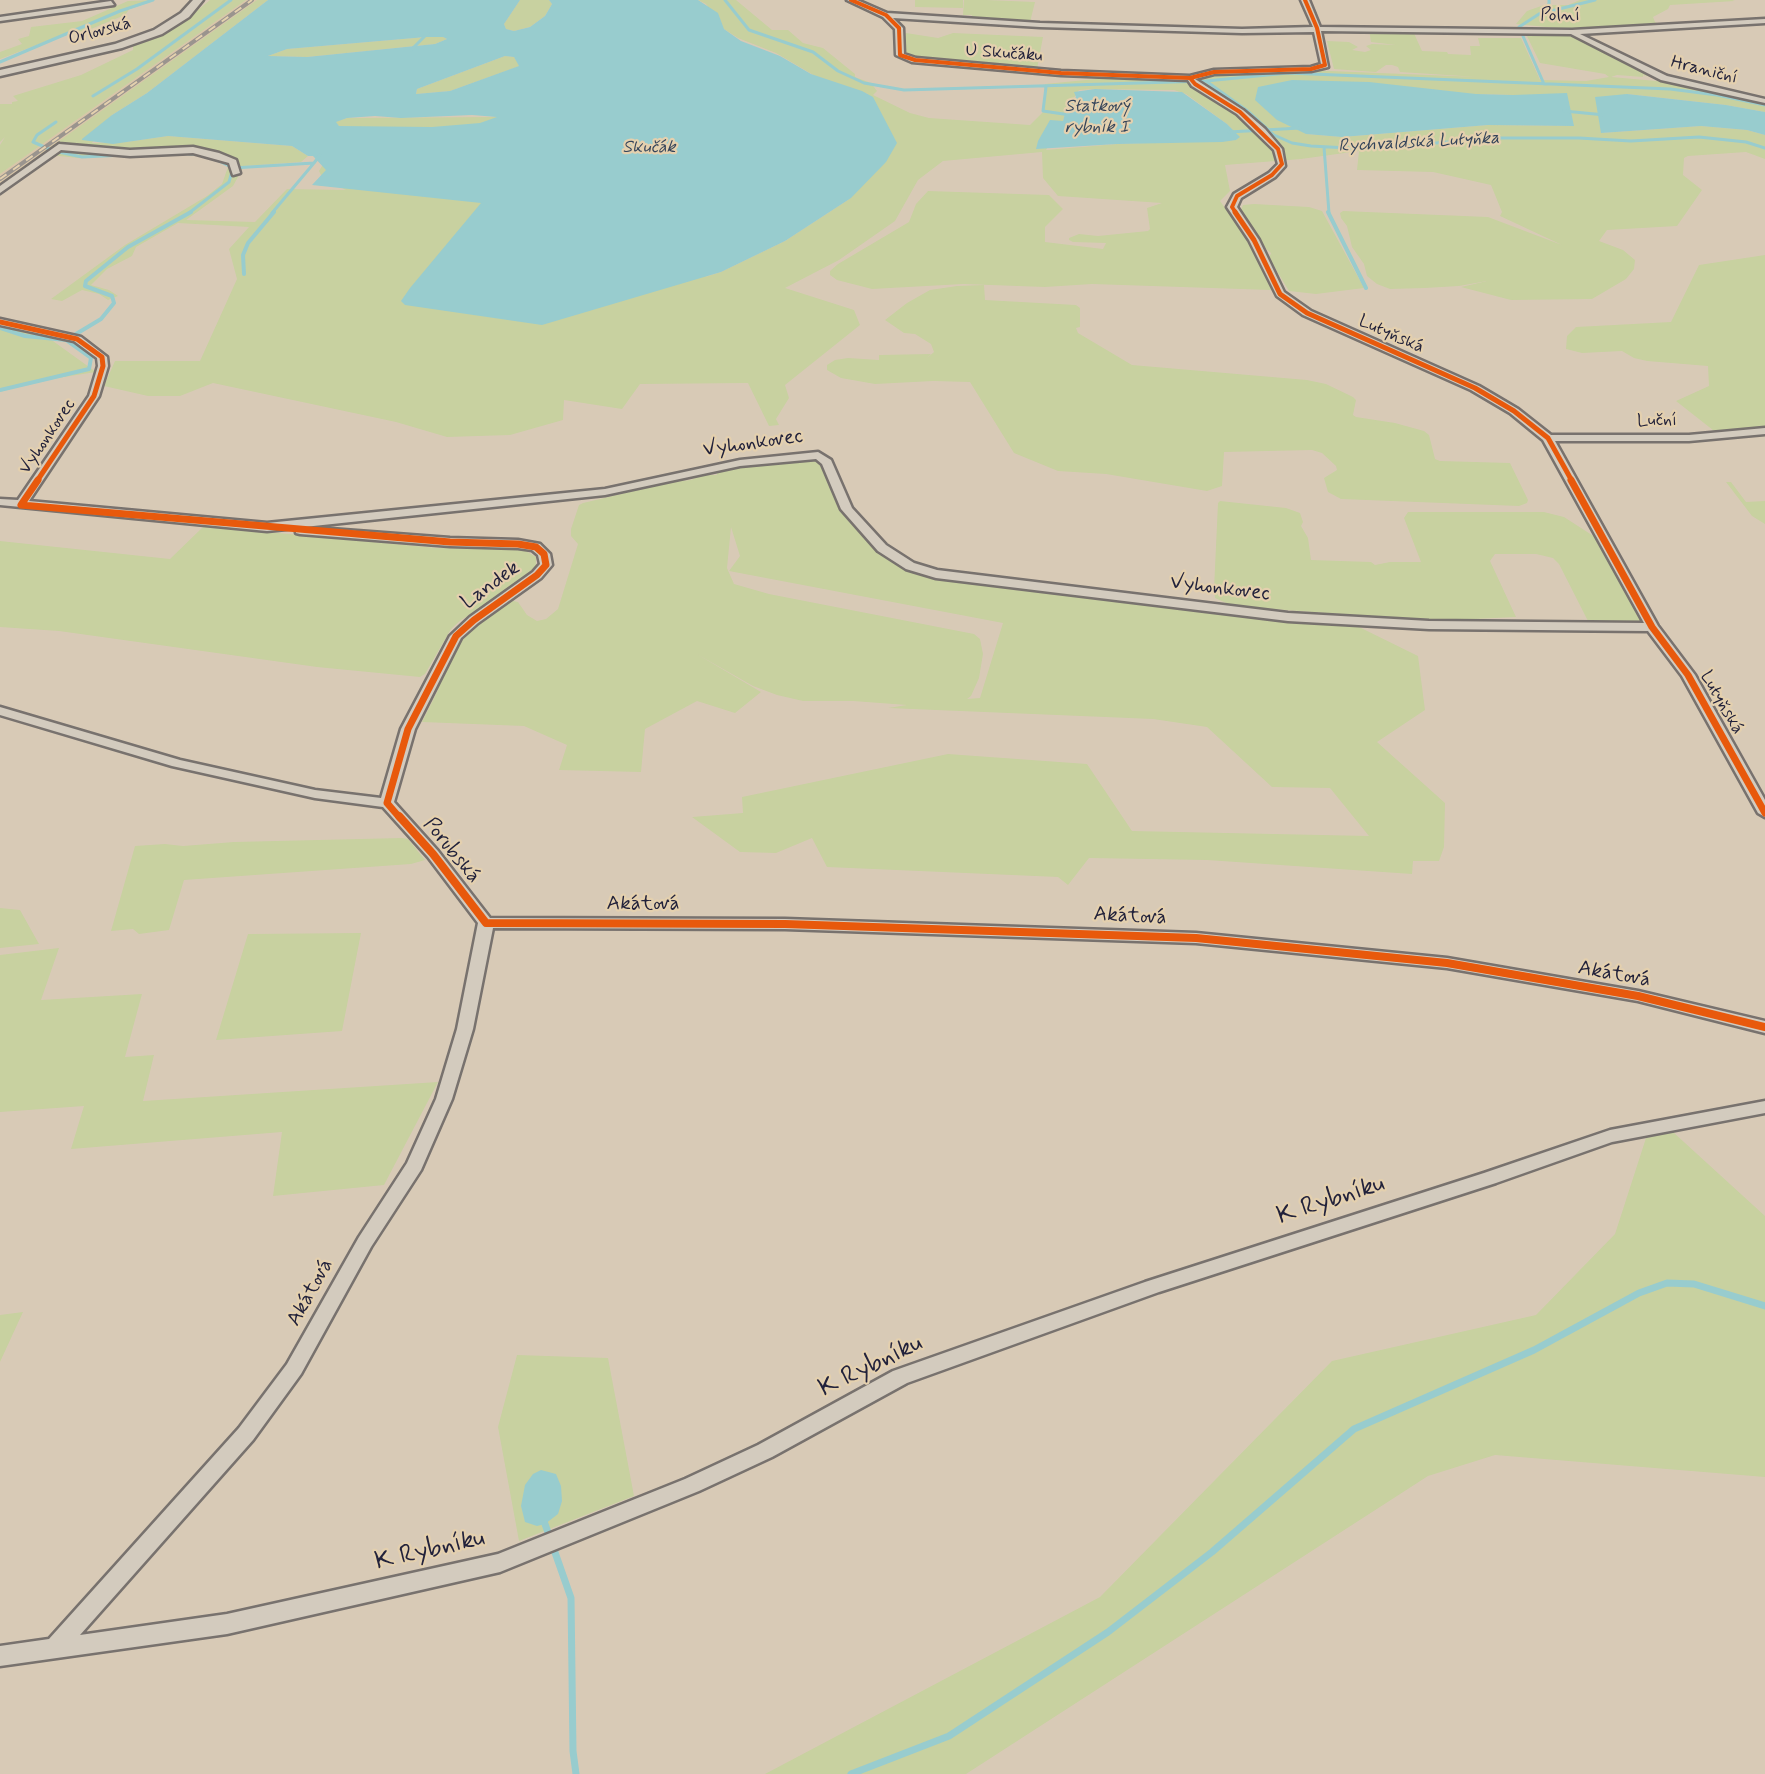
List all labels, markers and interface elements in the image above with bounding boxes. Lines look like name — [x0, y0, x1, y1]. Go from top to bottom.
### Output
street label: Polní — [1540, 5, 1580, 27]
street label: Orlovská — [66, 13, 134, 51]
street label: U Skučáku — [965, 41, 1043, 67]
street label: Hraniční — [1668, 52, 1740, 90]
water label: Statkový rybník I — [1064, 96, 1130, 138]
water label: Rychvaldská Lutyňka — [1338, 128, 1500, 158]
water label: Skučák — [622, 137, 676, 159]
street label: Lutyňská — [1355, 311, 1427, 359]
street label: Vyhonkovec — [15, 395, 81, 479]
street label: Luční — [1637, 410, 1677, 432]
street label: Vyhonkovec — [702, 425, 804, 463]
street label: Landek — [457, 556, 525, 616]
street label: Vyhonkovec — [1169, 570, 1271, 608]
street label: Lutyňská — [1694, 668, 1748, 738]
street label: Porubská — [417, 813, 485, 889]
street label: Akátová — [606, 892, 680, 918]
street label: Akátová — [1093, 903, 1167, 931]
street label: Akátová — [1576, 956, 1652, 994]
street label: K Rybníku — [1273, 1169, 1389, 1233]
street label: Akátová — [282, 1255, 340, 1331]
street label: K Rybníku — [814, 1329, 928, 1405]
street label: K Rybníku — [372, 1523, 488, 1579]

